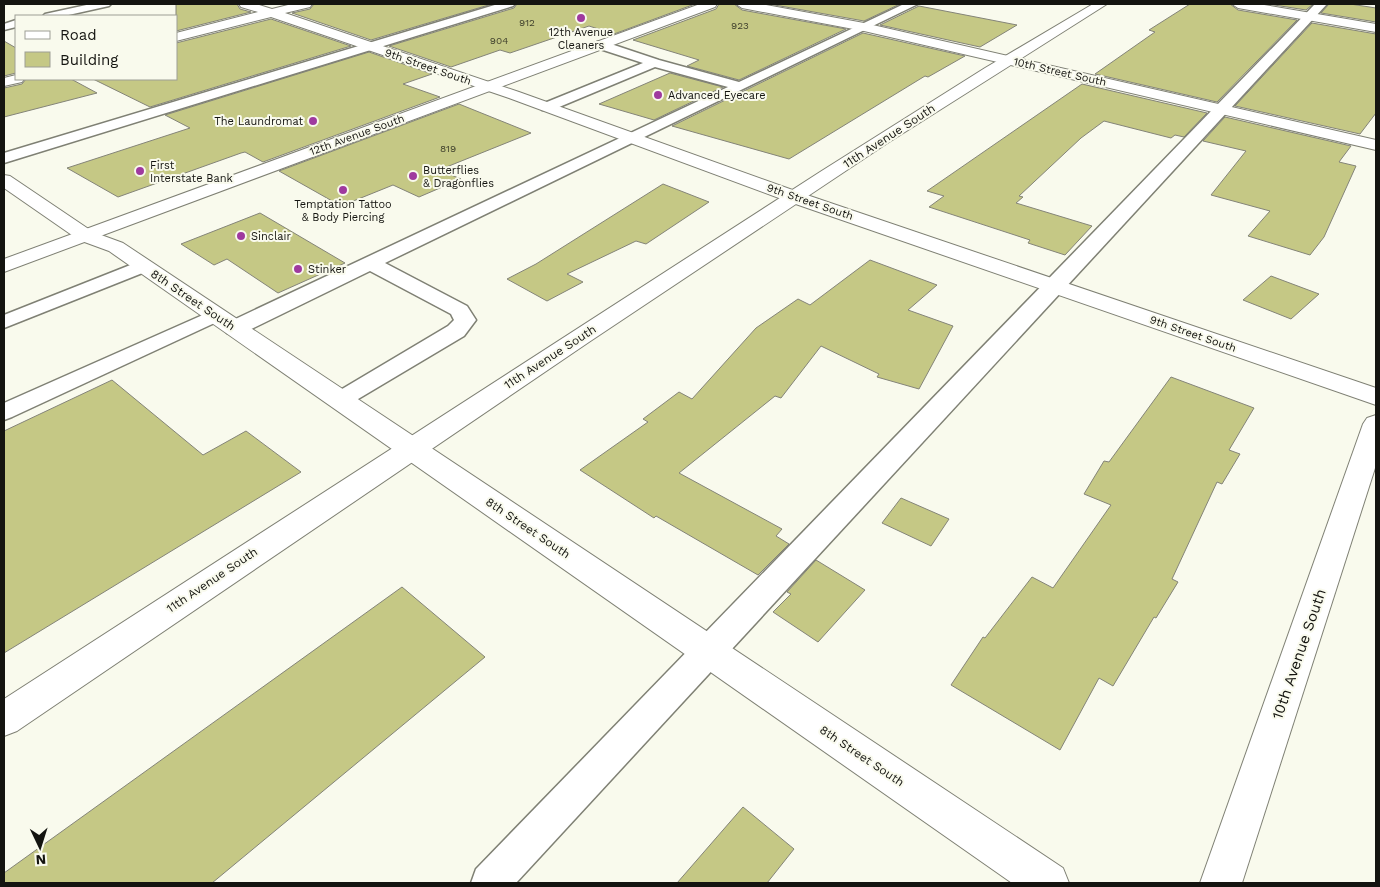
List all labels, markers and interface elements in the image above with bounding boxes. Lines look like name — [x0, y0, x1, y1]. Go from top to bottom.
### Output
marker: 12th Avenue Cleaners — [575, 12, 587, 24]
legend — [15, 15, 178, 80]
house number: 912 — [519, 17, 535, 28]
house number: 923 — [731, 20, 749, 31]
text: Road — [60, 26, 97, 44]
place label: 12th Avenue Cleaners — [549, 26, 613, 52]
house number: 904 — [490, 35, 508, 46]
street label: 9th Street South — [383, 46, 473, 88]
text: Building — [60, 51, 118, 69]
street label: 10th Street South — [1012, 55, 1108, 89]
marker: Advanced Eyecare — [652, 89, 664, 101]
place label: Advanced Eyecare — [668, 89, 766, 102]
street label: 11th Avenue South — [840, 101, 938, 171]
street label: 12th Avenue South — [308, 112, 406, 158]
place label: The Laundromat — [214, 115, 303, 128]
marker: The Laundromat — [307, 115, 319, 127]
house number: 819 — [440, 143, 456, 154]
place label: First Interstate Bank — [150, 159, 233, 185]
place label: Butterflies & Dragonflies — [423, 164, 494, 190]
marker: First Interstate Bank — [134, 165, 146, 177]
marker: Butterflies & Dragonflies — [407, 170, 419, 182]
street label: 9th Street South — [765, 181, 855, 223]
marker: Temptation Tattoo & Body Piercing — [337, 184, 349, 196]
place label: Temptation Tattoo & Body Piercing — [294, 198, 392, 224]
marker: Sinclair — [235, 230, 247, 242]
place label: Sinclair — [251, 230, 291, 243]
marker: Stinker — [292, 263, 304, 275]
place label: Stinker — [308, 263, 347, 276]
street label: 8th Street South — [148, 267, 238, 333]
street label: 9th Street South — [1148, 313, 1238, 355]
street label: 11th Avenue South — [501, 322, 599, 392]
street label: 8th Street South — [483, 495, 573, 561]
street label: 11th Avenue South — [164, 544, 260, 616]
street label: 10th Avenue South — [1268, 586, 1330, 722]
street label: 8th Street South — [817, 723, 907, 789]
north arrow — [15, 822, 65, 872]
text: N — [35, 852, 47, 868]

